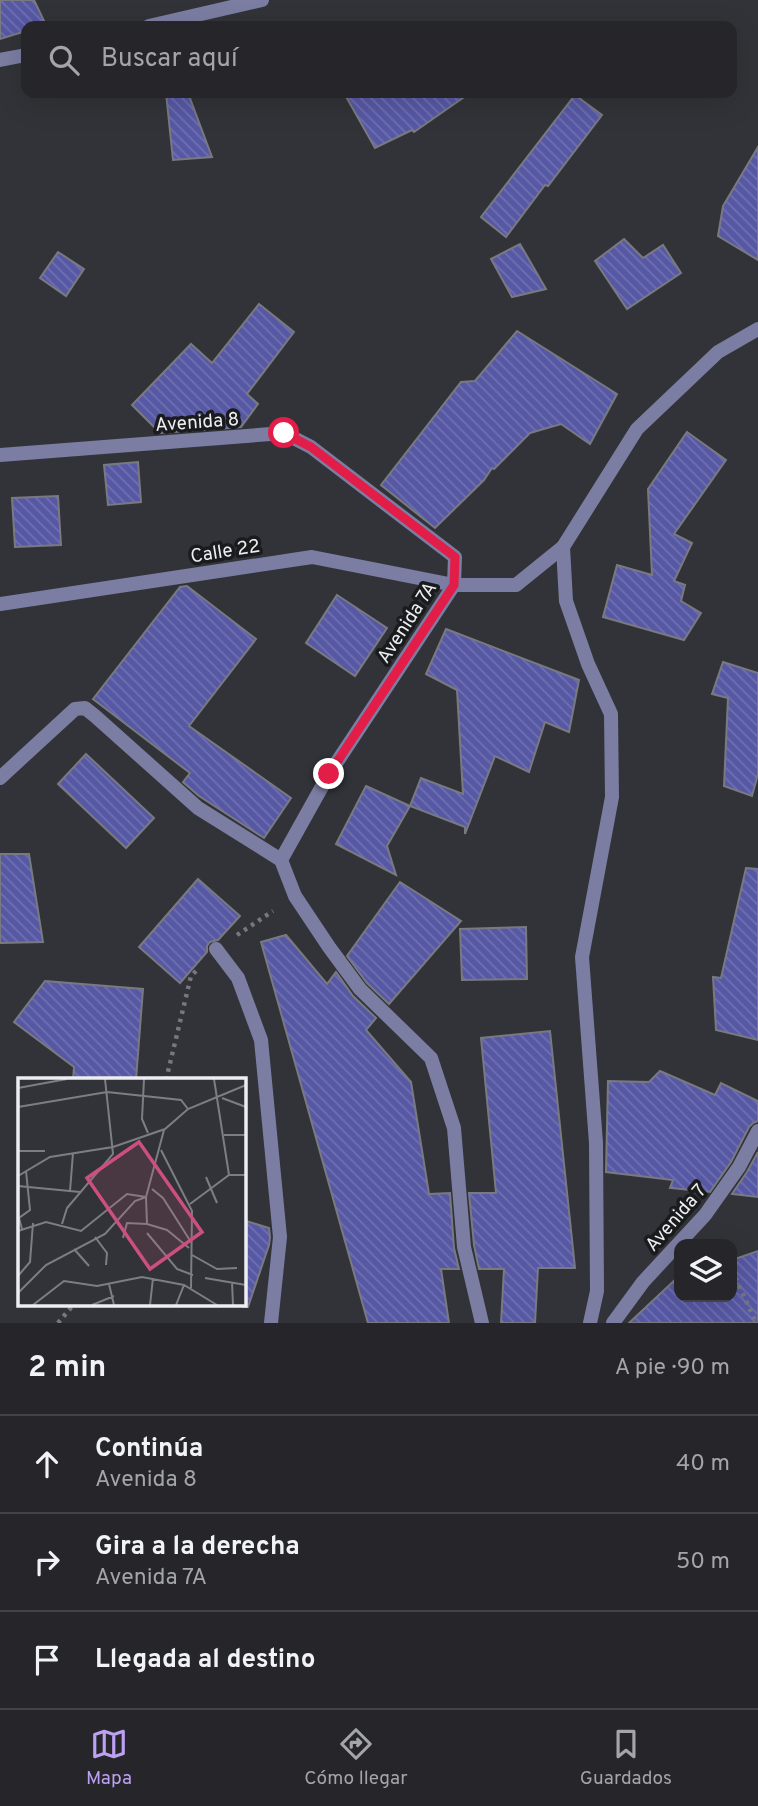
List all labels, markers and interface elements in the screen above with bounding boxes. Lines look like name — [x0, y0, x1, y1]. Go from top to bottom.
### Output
search box — [21, 21, 737, 98]
icon: search — [45, 41, 83, 79]
text: Buscar aquí — [101, 43, 238, 76]
street label: Avenida 8 — [154, 408, 240, 438]
route start — [268, 417, 299, 448]
street label: Calle 22 — [189, 535, 262, 569]
street label: Avenida 7A — [372, 578, 443, 668]
route end — [313, 758, 344, 789]
inset map — [18, 1078, 245, 1306]
street label: Avenida 7 — [641, 1180, 712, 1257]
map controls — [674, 1239, 737, 1302]
button: layers — [674, 1239, 737, 1302]
text: 2 min — [28, 1350, 106, 1387]
text: A pie · 90 m — [615, 1354, 730, 1383]
text: Continúa — [95, 1433, 203, 1466]
icon: ahead — [28, 1445, 66, 1483]
text: 40 m — [676, 1450, 730, 1479]
text: Avenida 8 — [95, 1466, 197, 1495]
text: Gira a la derecha — [95, 1531, 300, 1564]
icon: right — [28, 1543, 66, 1581]
text: 50 m — [676, 1548, 730, 1577]
text: Avenida 7A — [95, 1564, 207, 1593]
icon: arrive — [28, 1641, 66, 1679]
text: Llegada al destino — [95, 1644, 315, 1677]
tab: Mapa — [86, 1725, 132, 1791]
tab: Cómo llegar — [304, 1725, 408, 1791]
tab: Guardados — [580, 1725, 672, 1791]

